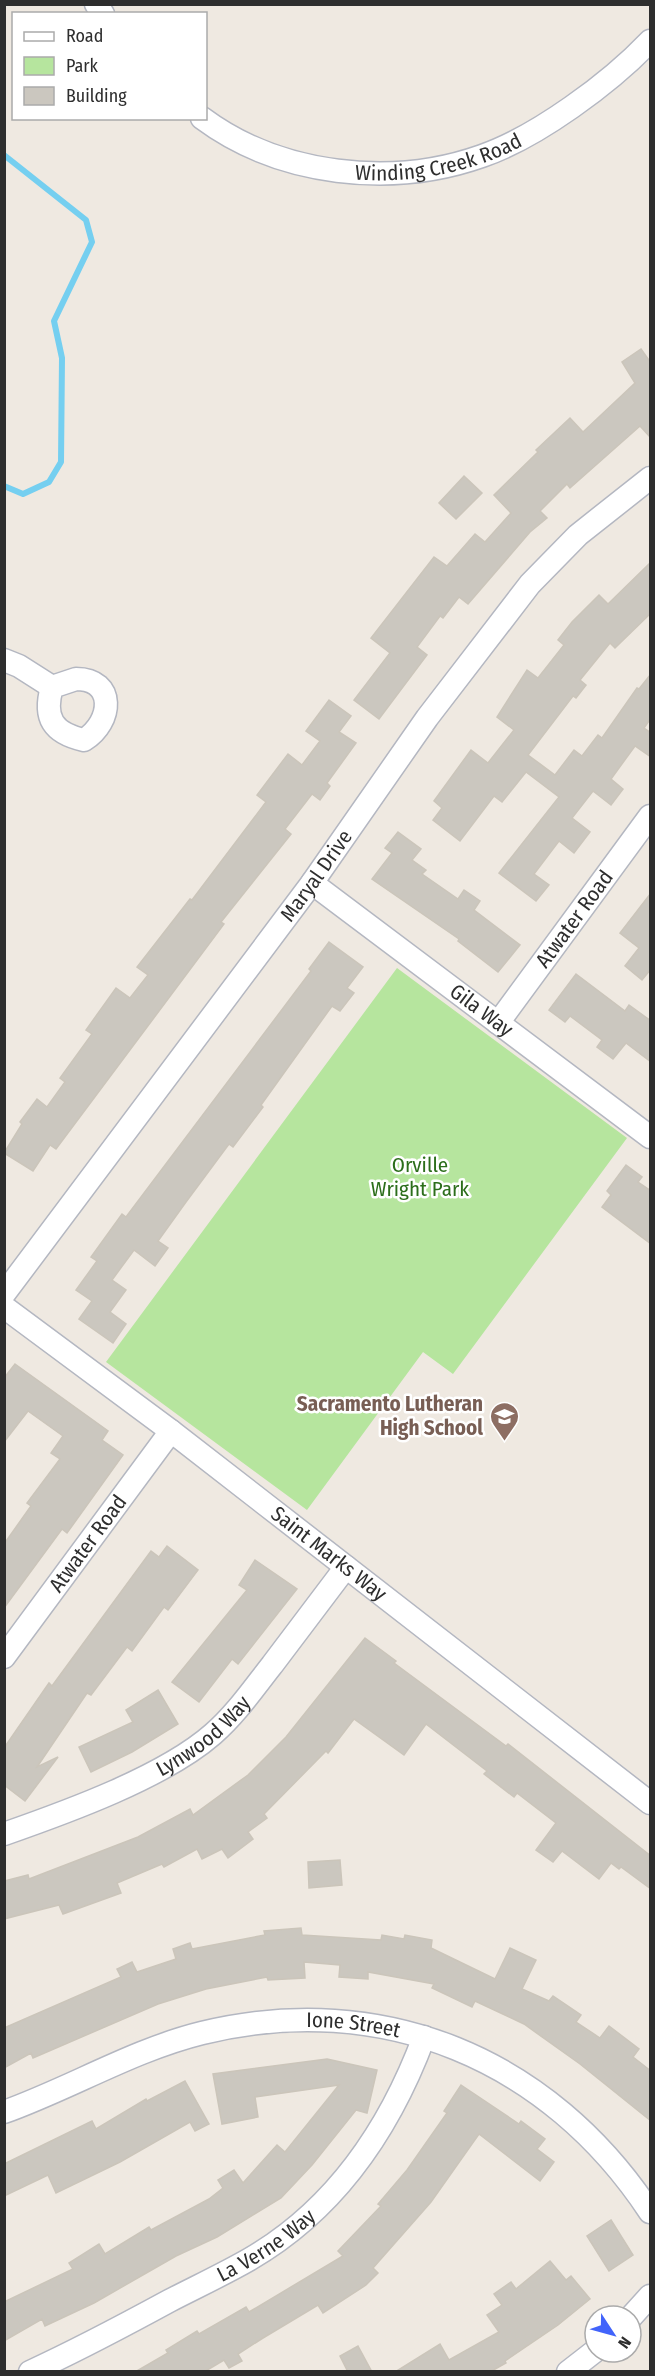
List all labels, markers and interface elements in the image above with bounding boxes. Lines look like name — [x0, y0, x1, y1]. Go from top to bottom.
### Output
legend — [12, 12, 207, 120]
text: Road — [66, 25, 103, 47]
text: Park — [66, 55, 99, 77]
text: Building — [66, 85, 127, 107]
street label: Winding Creek Road — [354, 128, 526, 186]
street label: Maryal Drive — [275, 825, 358, 927]
street label: Atwater Road — [530, 865, 619, 973]
street label: Gila Way — [445, 978, 519, 1043]
park label: Orville Wright Park — [371, 1152, 469, 1202]
place label: Sacramento Lutheran High School — [297, 1391, 483, 1441]
school or university icon: Sacramento Lutheran High School — [488, 1400, 520, 1442]
street label: Atwater Road — [43, 1490, 132, 1597]
street label: Saint Marks Way — [266, 1501, 393, 1607]
street label: Lynwood Way — [152, 1690, 257, 1782]
street label: Ione Street — [306, 2007, 403, 2043]
street label: La Verne Way — [212, 2203, 321, 2288]
north arrow — [583, 2304, 643, 2364]
text: N — [614, 2333, 635, 2352]

